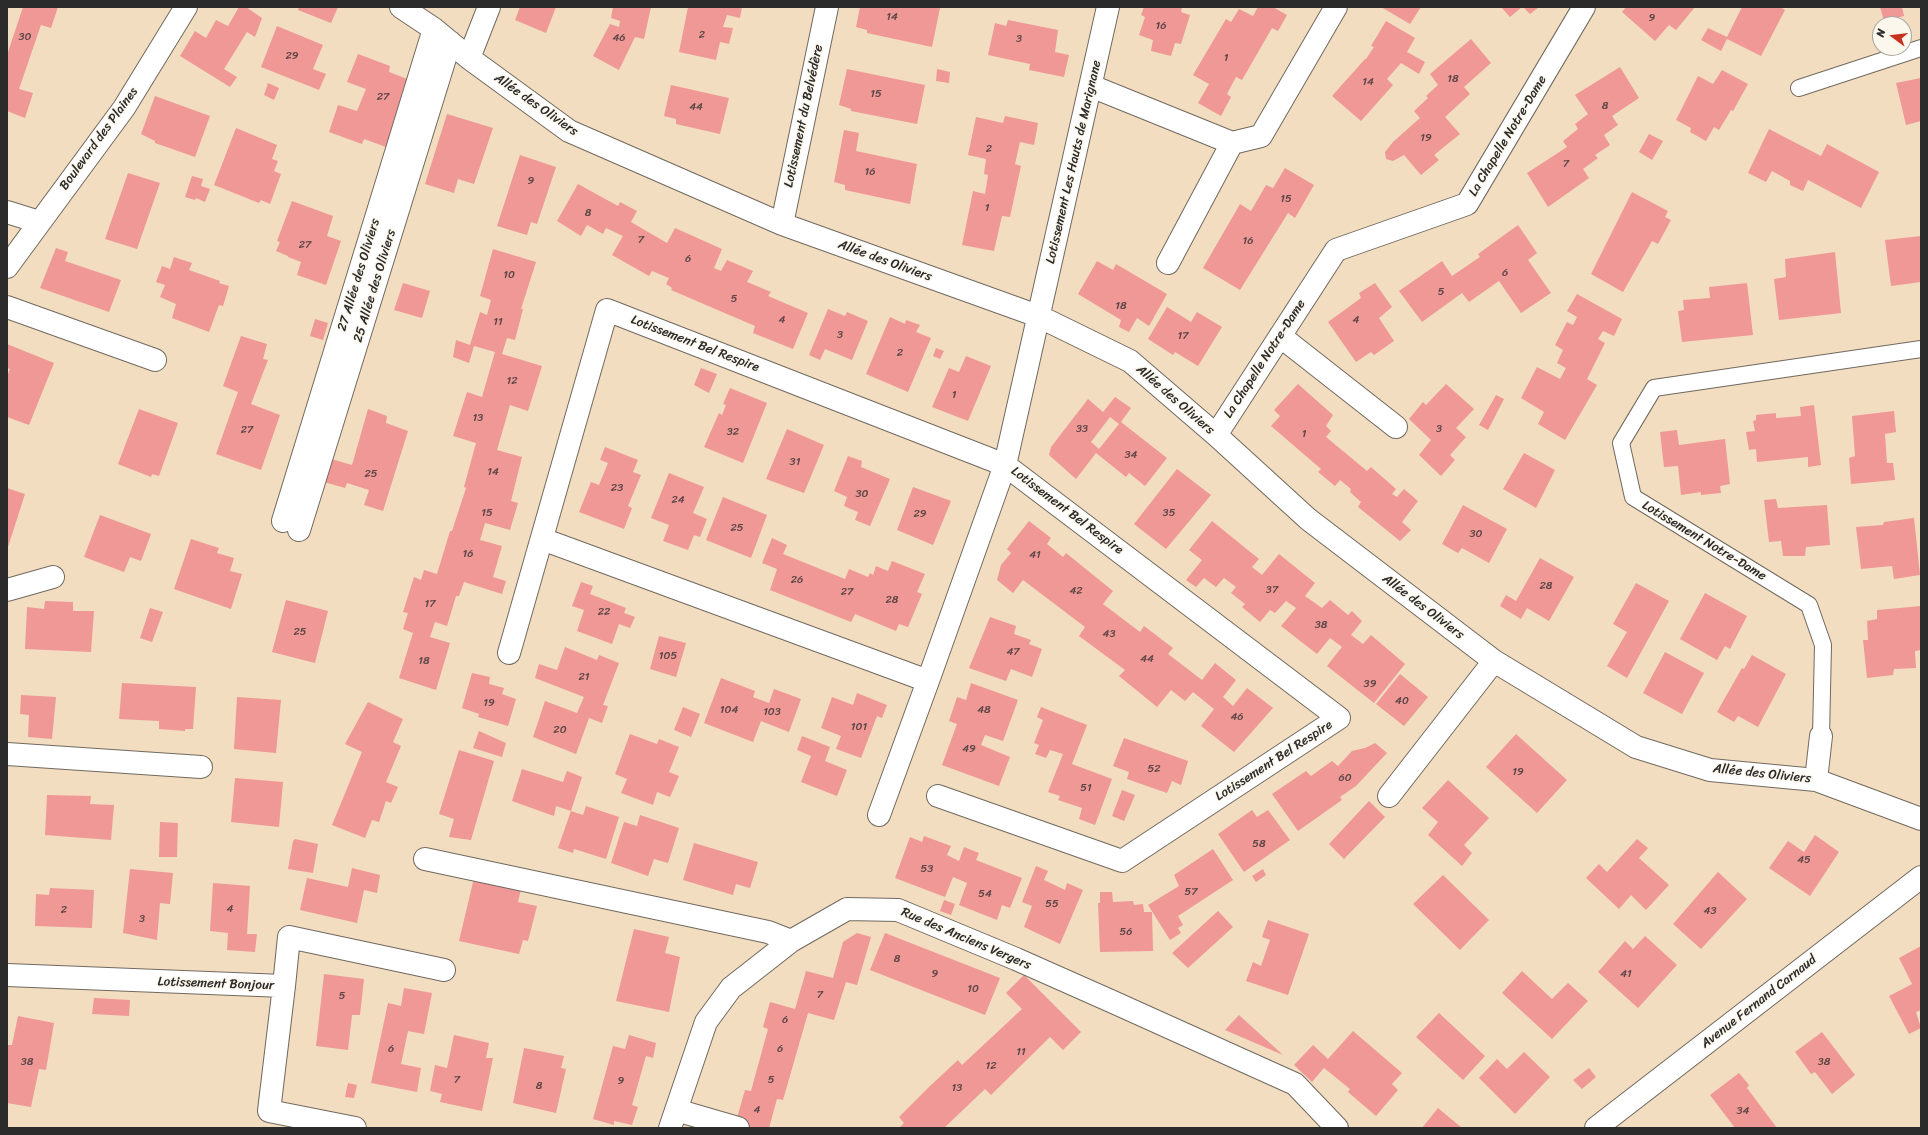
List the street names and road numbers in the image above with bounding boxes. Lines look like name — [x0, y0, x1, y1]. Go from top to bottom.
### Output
street label: Lotissement du Belvédère — [781, 43, 827, 189]
street label: Lotissement Les Hauts de Marignane — [1043, 59, 1105, 265]
street label: Allée des Oliviers — [491, 70, 581, 140]
street label: La Chapelle Notre-Dame — [1466, 73, 1550, 199]
street label: Boulevard des Plaines — [57, 85, 141, 193]
street label: 27 Allée des Oliviers — [334, 217, 384, 333]
street label: 25 Allée des Oliviers — [350, 228, 400, 344]
street label: Allée des Oliviers — [836, 237, 934, 285]
street label: La Chapelle Notre-Dame — [1221, 297, 1309, 421]
street label: Lotissement Bel Respire — [629, 312, 761, 376]
street label: Allée des Oliviers — [1133, 362, 1217, 438]
street label: Lotissement Bel Respire — [1008, 464, 1126, 558]
street label: Lotissement Notre-Dame — [1639, 498, 1769, 584]
street label: Allée des Oliviers — [1379, 571, 1467, 643]
street label: Lotissement Bel Respire — [1213, 717, 1335, 805]
street label: Allée des Oliviers — [1712, 761, 1812, 787]
street label: Rue des Anciens Vergers — [899, 905, 1033, 973]
street label: Avenue Fernand Carnaud — [1698, 952, 1820, 1052]
street label: Lotissement Bonjour — [157, 974, 275, 994]

